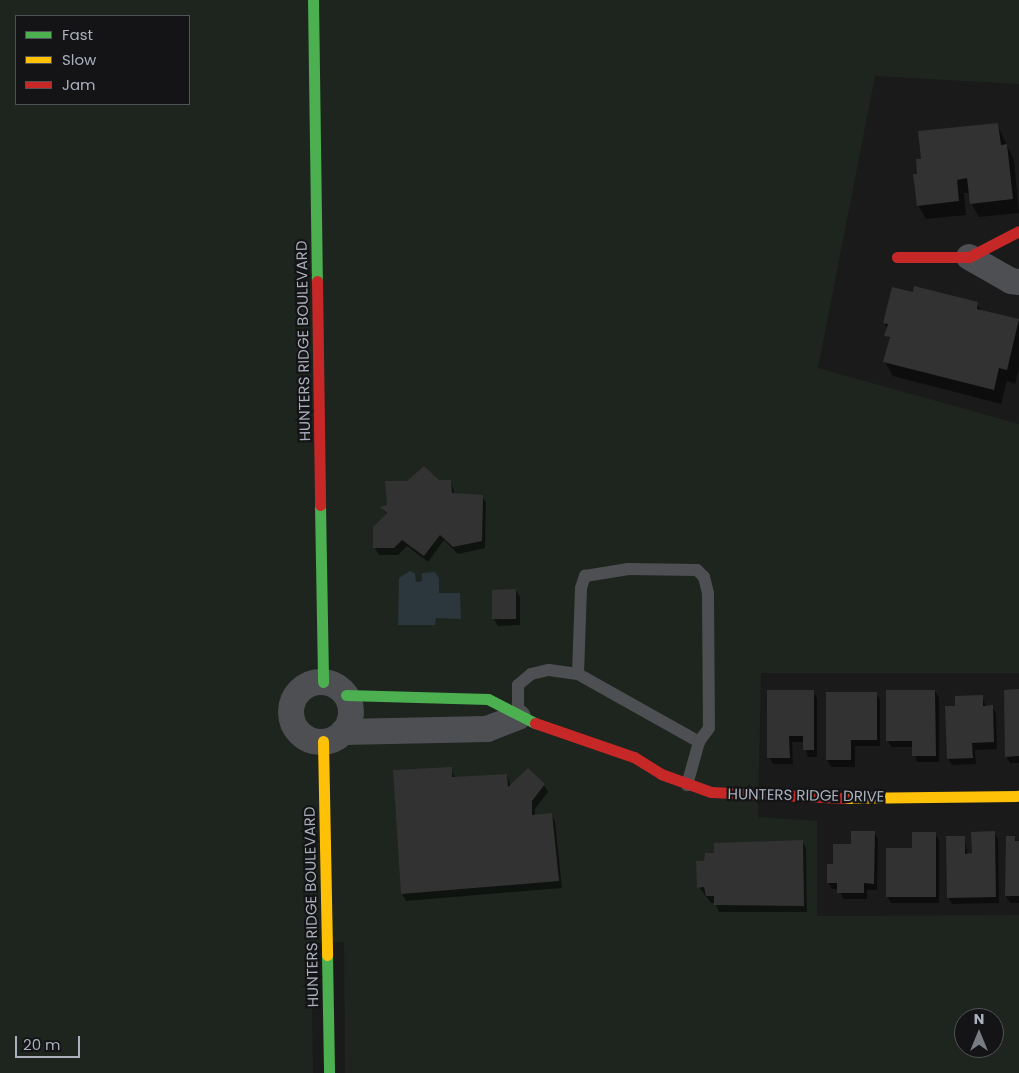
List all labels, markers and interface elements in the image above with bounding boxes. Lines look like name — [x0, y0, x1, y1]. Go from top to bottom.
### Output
legend — [15, 15, 190, 105]
text: Fast — [62, 24, 93, 45]
text: Slow — [62, 49, 96, 70]
text: Jam — [62, 74, 96, 95]
street label: HUNTERS RIDGE BOULEVARD — [292, 240, 314, 442]
street label: HUNTERS RIDGE DRIVE — [727, 785, 885, 805]
street label: HUNTERS RIDGE BOULEVARD — [300, 806, 322, 1008]
north arrow — [954, 1008, 1004, 1058]
text: N — [974, 1009, 984, 1029]
scale bar — [18, 1026, 82, 1058]
text: 20 m — [23, 1034, 61, 1055]

